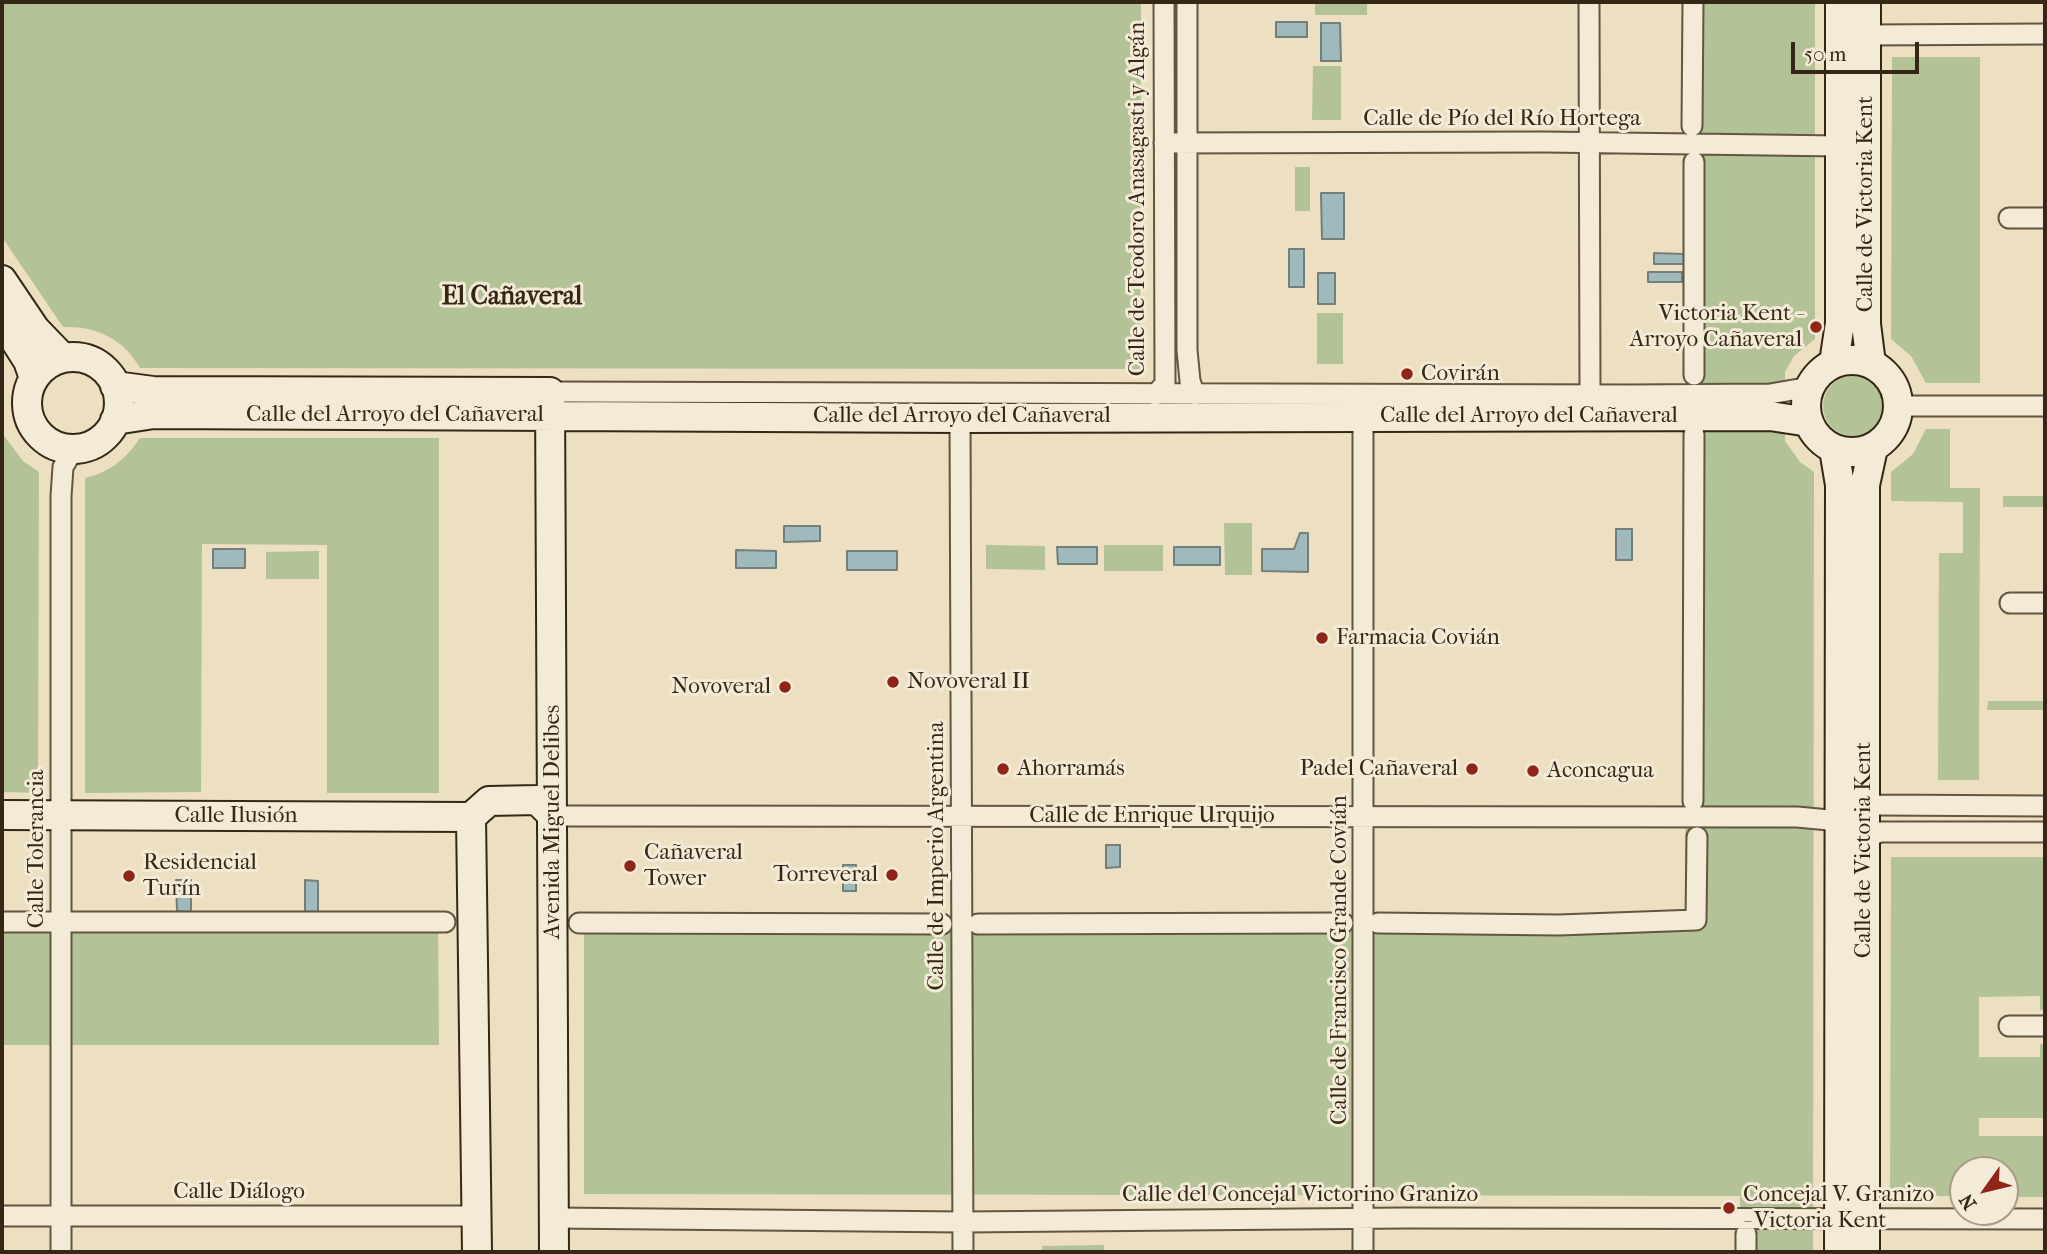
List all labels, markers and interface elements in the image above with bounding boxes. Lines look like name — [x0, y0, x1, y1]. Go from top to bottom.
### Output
street label: Calle de Teodoro Anasagasti y Algán — [1124, 22, 1152, 376]
scale bar — [1795, 28, 1923, 72]
text: 50 m — [1804, 42, 1847, 66]
street label: Calle de Victoria Kent — [1852, 96, 1880, 312]
street label: Calle de Pío del Río Hortega — [1363, 105, 1641, 133]
district label: El Cañaveral — [442, 282, 582, 314]
place label: Victoria Kent - Arroyo Cañaveral — [1629, 300, 1802, 354]
marker: Victoria Kent - Arroyo Cañaveral — [1808, 319, 1824, 335]
place label: Covirán — [1421, 360, 1500, 388]
marker: Covirán — [1399, 366, 1415, 382]
street label: Calle del Arroyo del Cañaveral — [246, 401, 544, 429]
street label: Calle del Arroyo del Cañaveral — [813, 402, 1111, 430]
street label: Calle del Arroyo del Cañaveral — [1380, 402, 1678, 430]
place label: Farmacia Covián — [1336, 624, 1500, 652]
marker: Farmacia Covián — [1314, 630, 1330, 646]
place label: Novoveral II — [907, 668, 1030, 696]
place label: Novoveral — [671, 673, 771, 701]
marker: Novoveral II — [885, 674, 901, 690]
marker: Novoveral — [777, 679, 793, 695]
street label: Avenida Miguel Delibes — [539, 705, 567, 939]
street label: Calle de Imperio Argentina — [923, 721, 951, 991]
street label: Calle de Victoria Kent — [1850, 742, 1878, 958]
place label: Ahorramás — [1017, 755, 1125, 783]
place label: Padel Cañaveral — [1300, 755, 1458, 783]
place label: Aconcagua — [1547, 757, 1654, 785]
marker: Ahorramás — [995, 761, 1011, 777]
marker: Padel Cañaveral — [1464, 761, 1480, 777]
marker: Aconcagua — [1525, 763, 1541, 779]
street label: Calle Tolerancia — [23, 770, 51, 928]
street label: Calle de Francisco Grande Covián — [1326, 795, 1354, 1125]
street label: Calle Ilusión — [174, 802, 298, 830]
street label: Calle de Enrique Urquijo — [1029, 802, 1275, 830]
place label: Cañaveral Tower — [644, 839, 743, 893]
place label: Residencial Turín — [143, 849, 257, 903]
marker: Cañaveral Tower — [622, 858, 638, 874]
place label: Torreveral — [773, 861, 878, 889]
marker: Torreveral — [884, 867, 900, 883]
marker: Residencial Turín — [121, 868, 137, 884]
north arrow — [1949, 1156, 2019, 1226]
street label: Calle Diálogo — [173, 1178, 305, 1206]
street label: Calle del Concejal Victorino Granizo — [1122, 1181, 1478, 1209]
place label: Concejal V. Granizo - Victoria Kent — [1743, 1181, 1934, 1235]
text: N — [1955, 1190, 1981, 1214]
marker: Concejal V. Granizo - Victoria Kent — [1721, 1200, 1737, 1216]

